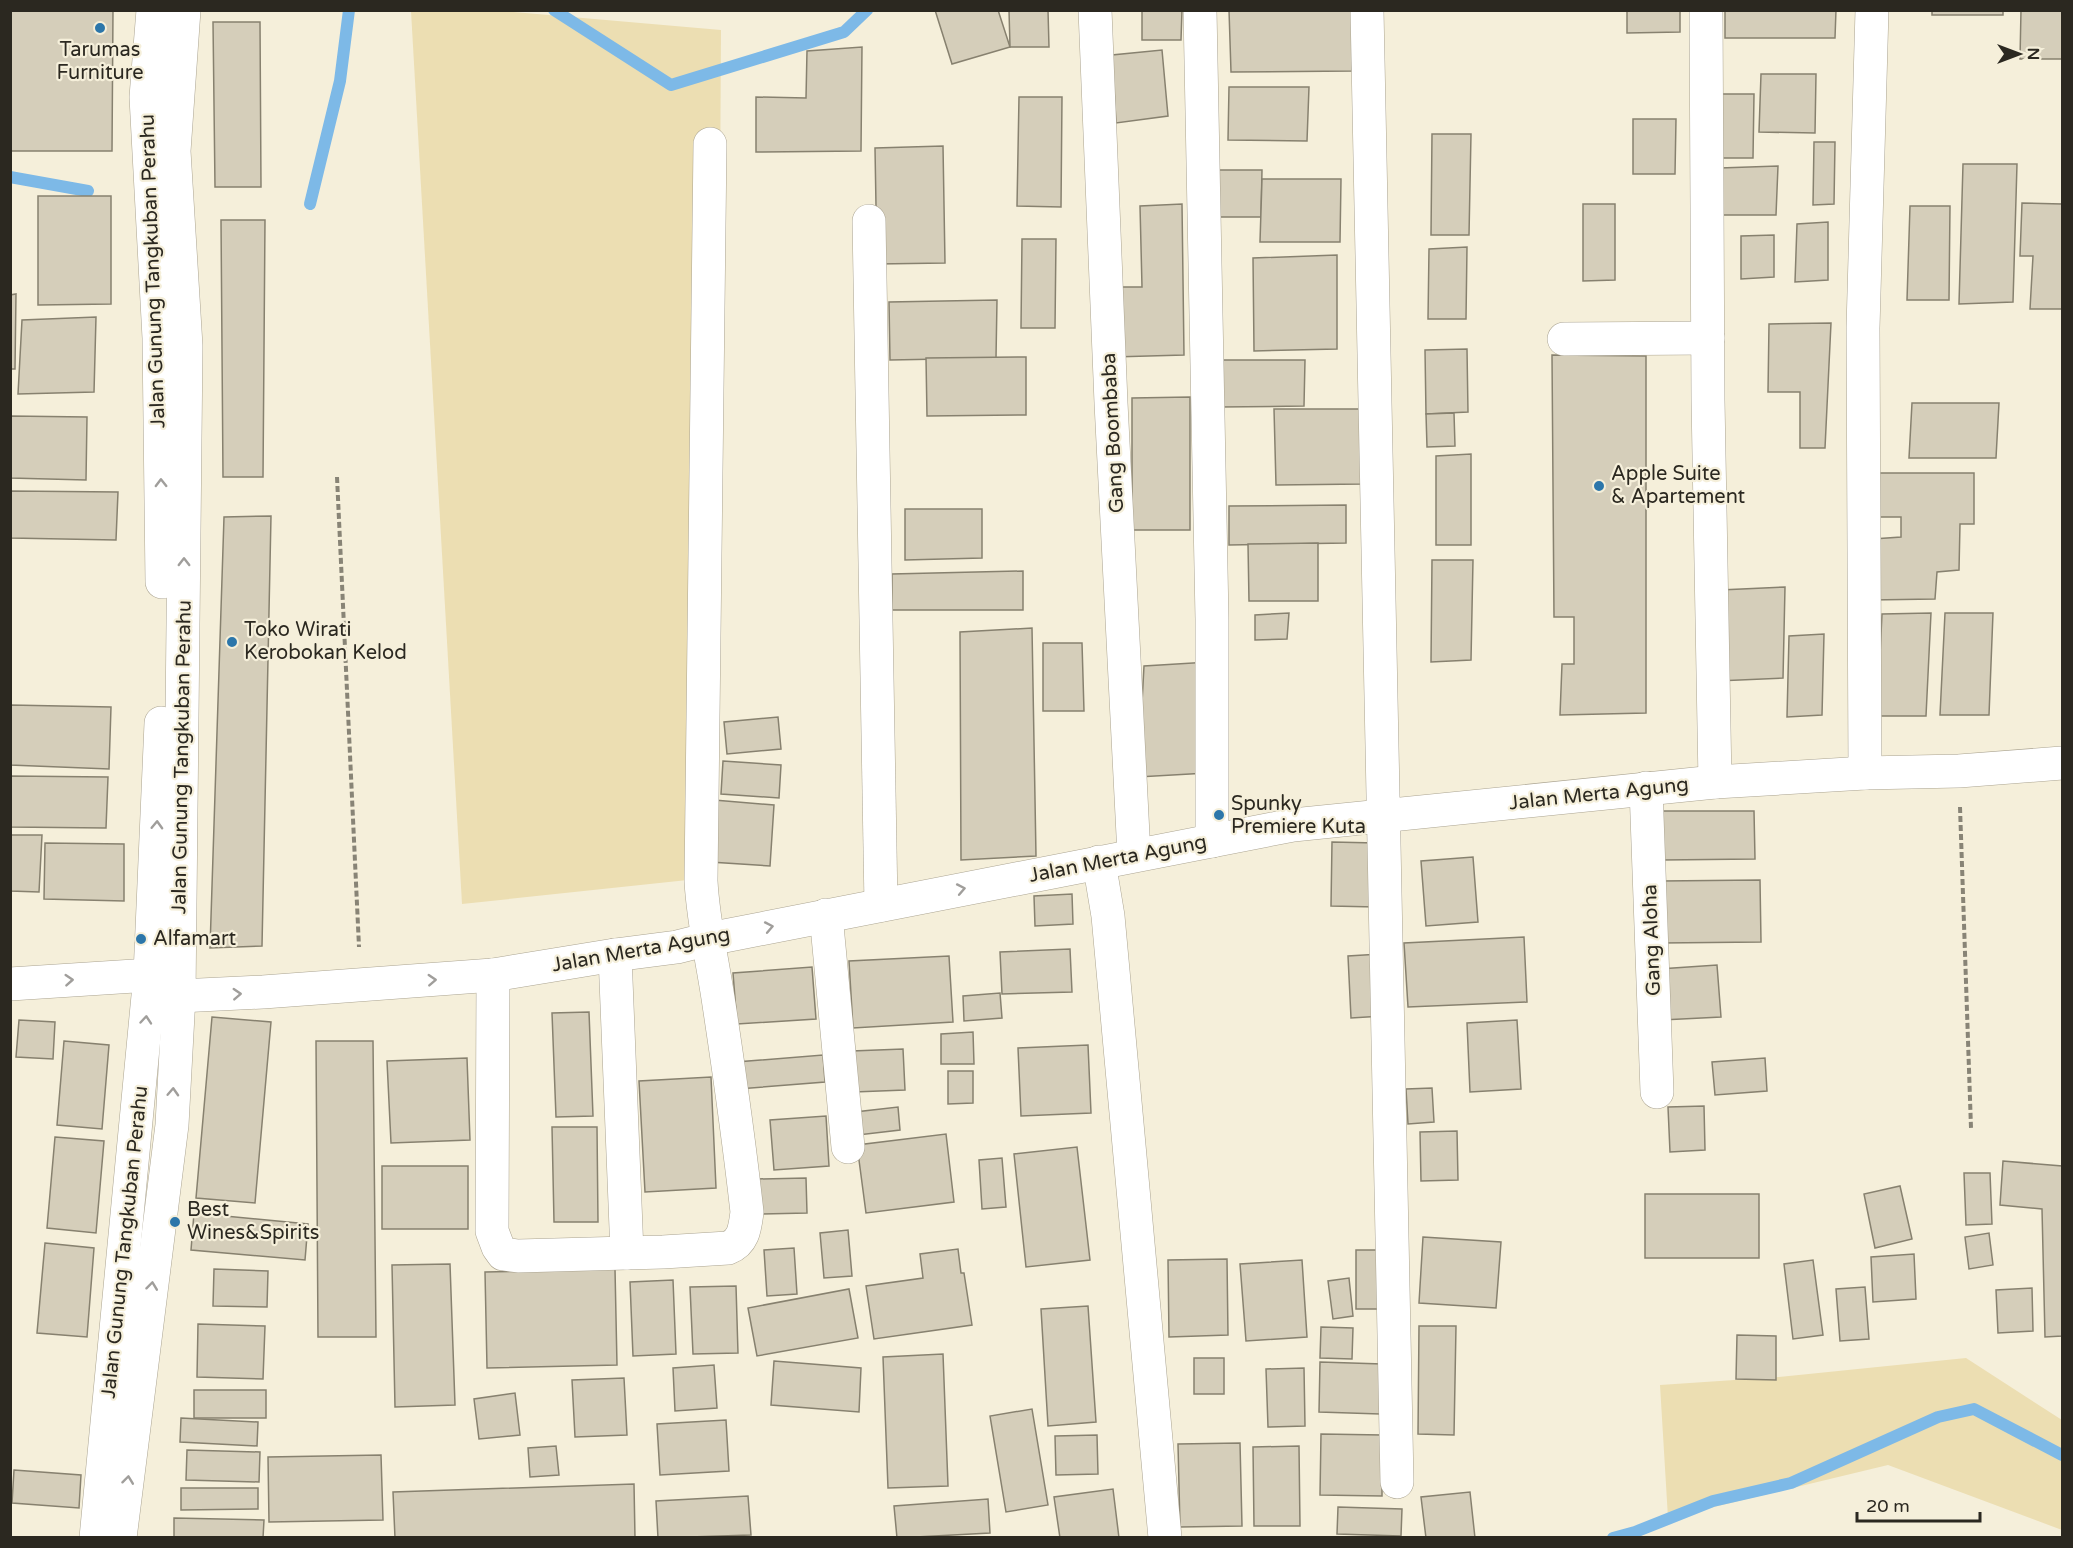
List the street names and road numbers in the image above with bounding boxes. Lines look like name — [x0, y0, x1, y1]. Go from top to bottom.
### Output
street label: Jalan Gunung Tangkuban Perahu — [136, 113, 170, 429]
street label: Gang Boombaba — [1097, 352, 1129, 514]
street label: Jalan Gunung Tangkuban Perahu — [167, 600, 197, 914]
street label: Jalan Merta Agung — [1508, 773, 1690, 815]
street label: Jalan Merta Agung — [1027, 830, 1209, 888]
street label: Gang Aloha — [1638, 884, 1666, 996]
street label: Jalan Merta Agung — [550, 923, 732, 977]
street label: Jalan Gunung Tangkuban Perahu — [97, 1084, 153, 1400]

